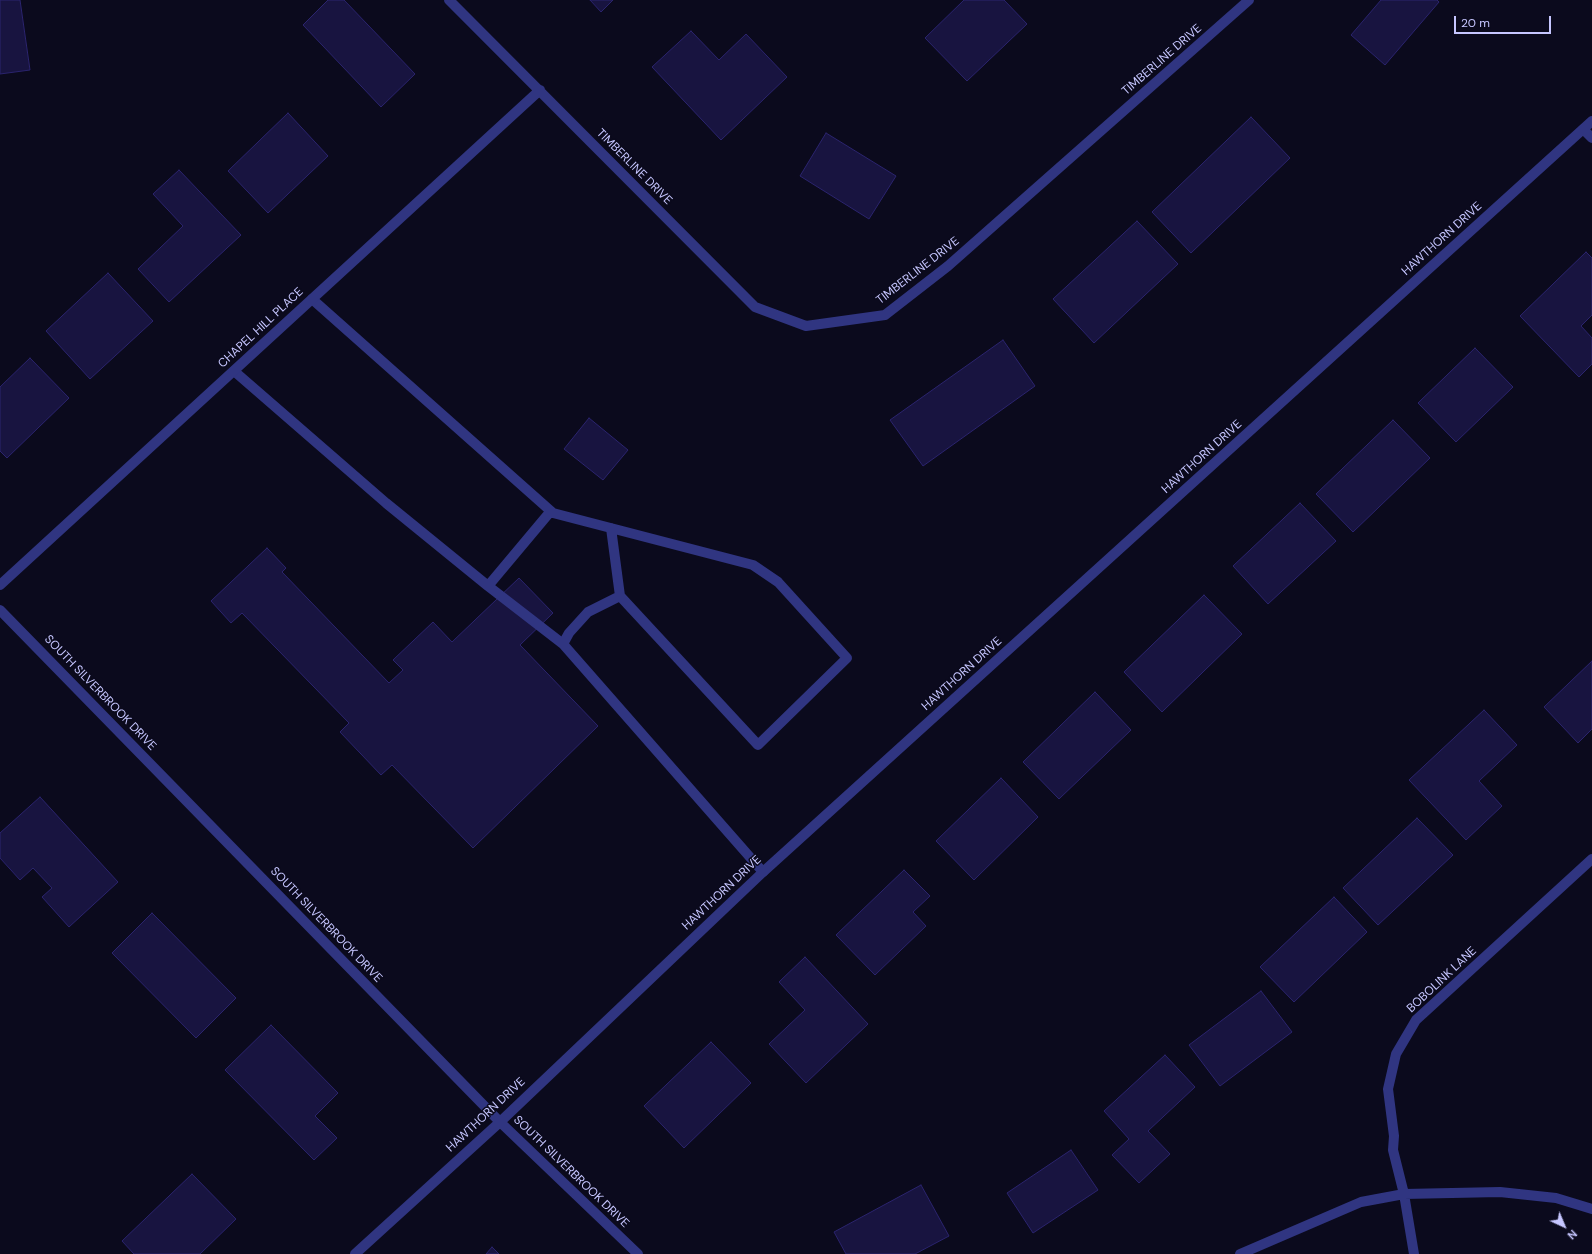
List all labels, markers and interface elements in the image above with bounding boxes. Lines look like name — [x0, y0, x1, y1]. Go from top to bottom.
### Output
scale bar — [1456, 8, 1553, 34]
text: 20 m — [1461, 15, 1490, 31]
street label: TIMBERLINE DRIVE — [1119, 21, 1205, 99]
street label: TIMBERLINE DRIVE — [593, 126, 675, 208]
street label: HAWTHORN DRIVE — [1399, 199, 1485, 279]
street label: TIMBERLINE DRIVE — [874, 234, 962, 308]
street label: CHAPEL HILL PLACE — [216, 285, 306, 371]
street label: HAWTHORN DRIVE — [1159, 417, 1245, 497]
street label: SOUTH SILVERBROOK DRIVE — [41, 632, 159, 754]
street label: HAWTHORN DRIVE — [919, 634, 1005, 714]
street label: HAWTHORN DRIVE — [680, 853, 764, 933]
street label: SOUTH SILVERBROOK DRIVE — [267, 864, 385, 986]
street label: BOBOLINK LANE — [1404, 944, 1480, 1016]
street label: HAWTHORN DRIVE — [444, 1075, 528, 1155]
street label: SOUTH SILVERBROOK DRIVE — [510, 1113, 632, 1231]
north arrow — [1544, 1206, 1584, 1246]
text: N — [1565, 1227, 1580, 1242]

